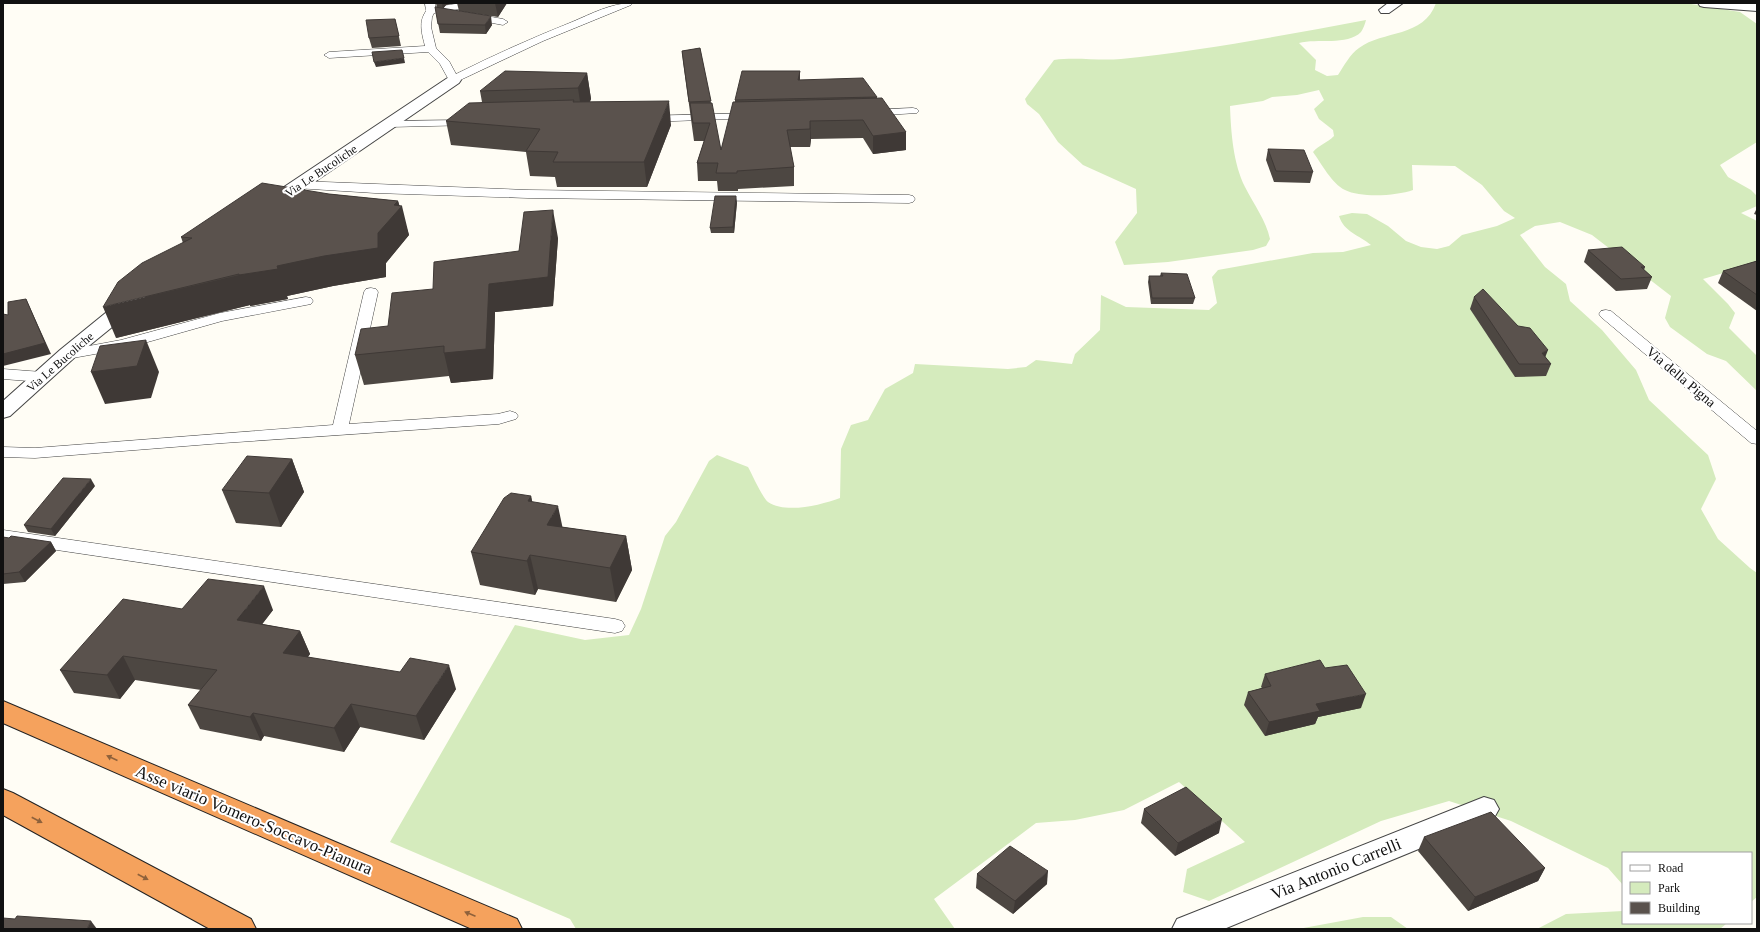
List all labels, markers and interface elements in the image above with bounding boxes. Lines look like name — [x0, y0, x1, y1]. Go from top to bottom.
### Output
street label: Via Le Bucoliche — [282, 142, 360, 200]
street label: Via Le Bucoliche — [24, 329, 96, 395]
street label: Via della Pigna — [1643, 344, 1719, 411]
one-way arrow — [106, 755, 118, 761]
street label: Asse viario Vomero-Soccavo-Pianura — [133, 761, 376, 879]
one-way arrow — [32, 817, 43, 823]
street label: Via Antonio Carrelli — [1268, 834, 1404, 904]
legend — [1622, 852, 1752, 924]
text: Road — [1658, 861, 1683, 875]
one-way arrow — [137, 873, 149, 880]
text: Park — [1658, 881, 1680, 895]
text: Building — [1658, 901, 1700, 915]
one-way arrow — [464, 910, 476, 917]

